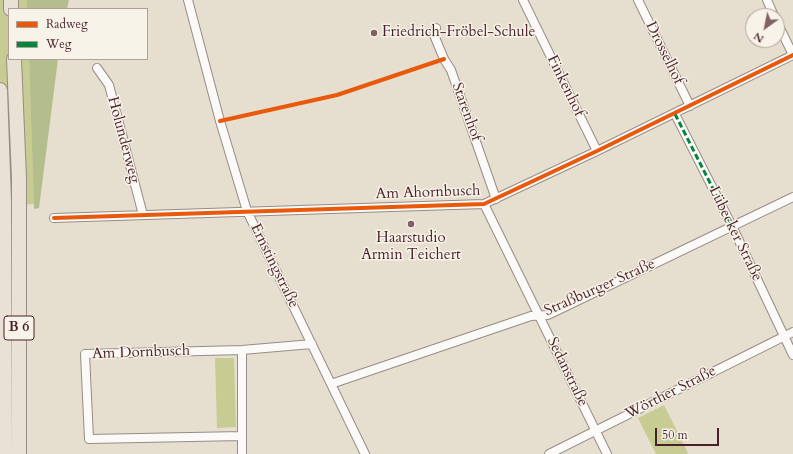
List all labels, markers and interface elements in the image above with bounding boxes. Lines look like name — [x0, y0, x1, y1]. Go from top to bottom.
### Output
legend — [8, 8, 148, 60]
north arrow — [745, 8, 785, 48]
text: Radweg — [46, 16, 88, 32]
street label: Drosselhof — [641, 19, 687, 87]
place label: Friedrich-Fröbel-Schule — [382, 24, 535, 42]
marker: Friedrich-Fröbel-Schule — [369, 28, 379, 38]
text: N — [751, 29, 767, 47]
text: Weg — [46, 36, 71, 52]
street label: Finkenhof — [543, 53, 587, 119]
street label: Starenhof — [447, 81, 485, 143]
street label: Holunderweg — [103, 95, 143, 185]
street label: Am Ahornbusch — [375, 182, 481, 204]
street label: Lübecker Straße — [704, 184, 766, 284]
marker: Haarstudio Armin Teichert — [406, 219, 416, 229]
street label: Ernstingstraße — [246, 221, 302, 311]
place label: Haarstudio Armin Teichert — [361, 230, 461, 265]
street label: Straßburger Straße — [542, 255, 658, 321]
road number: B 6 — [4, 316, 34, 340]
street label: Sedanstraße — [543, 334, 591, 410]
street label: Am Dornbusch — [92, 342, 190, 364]
street label: Wörther Straße — [623, 362, 719, 424]
scale bar — [657, 420, 721, 446]
text: 50 m — [662, 427, 688, 443]

